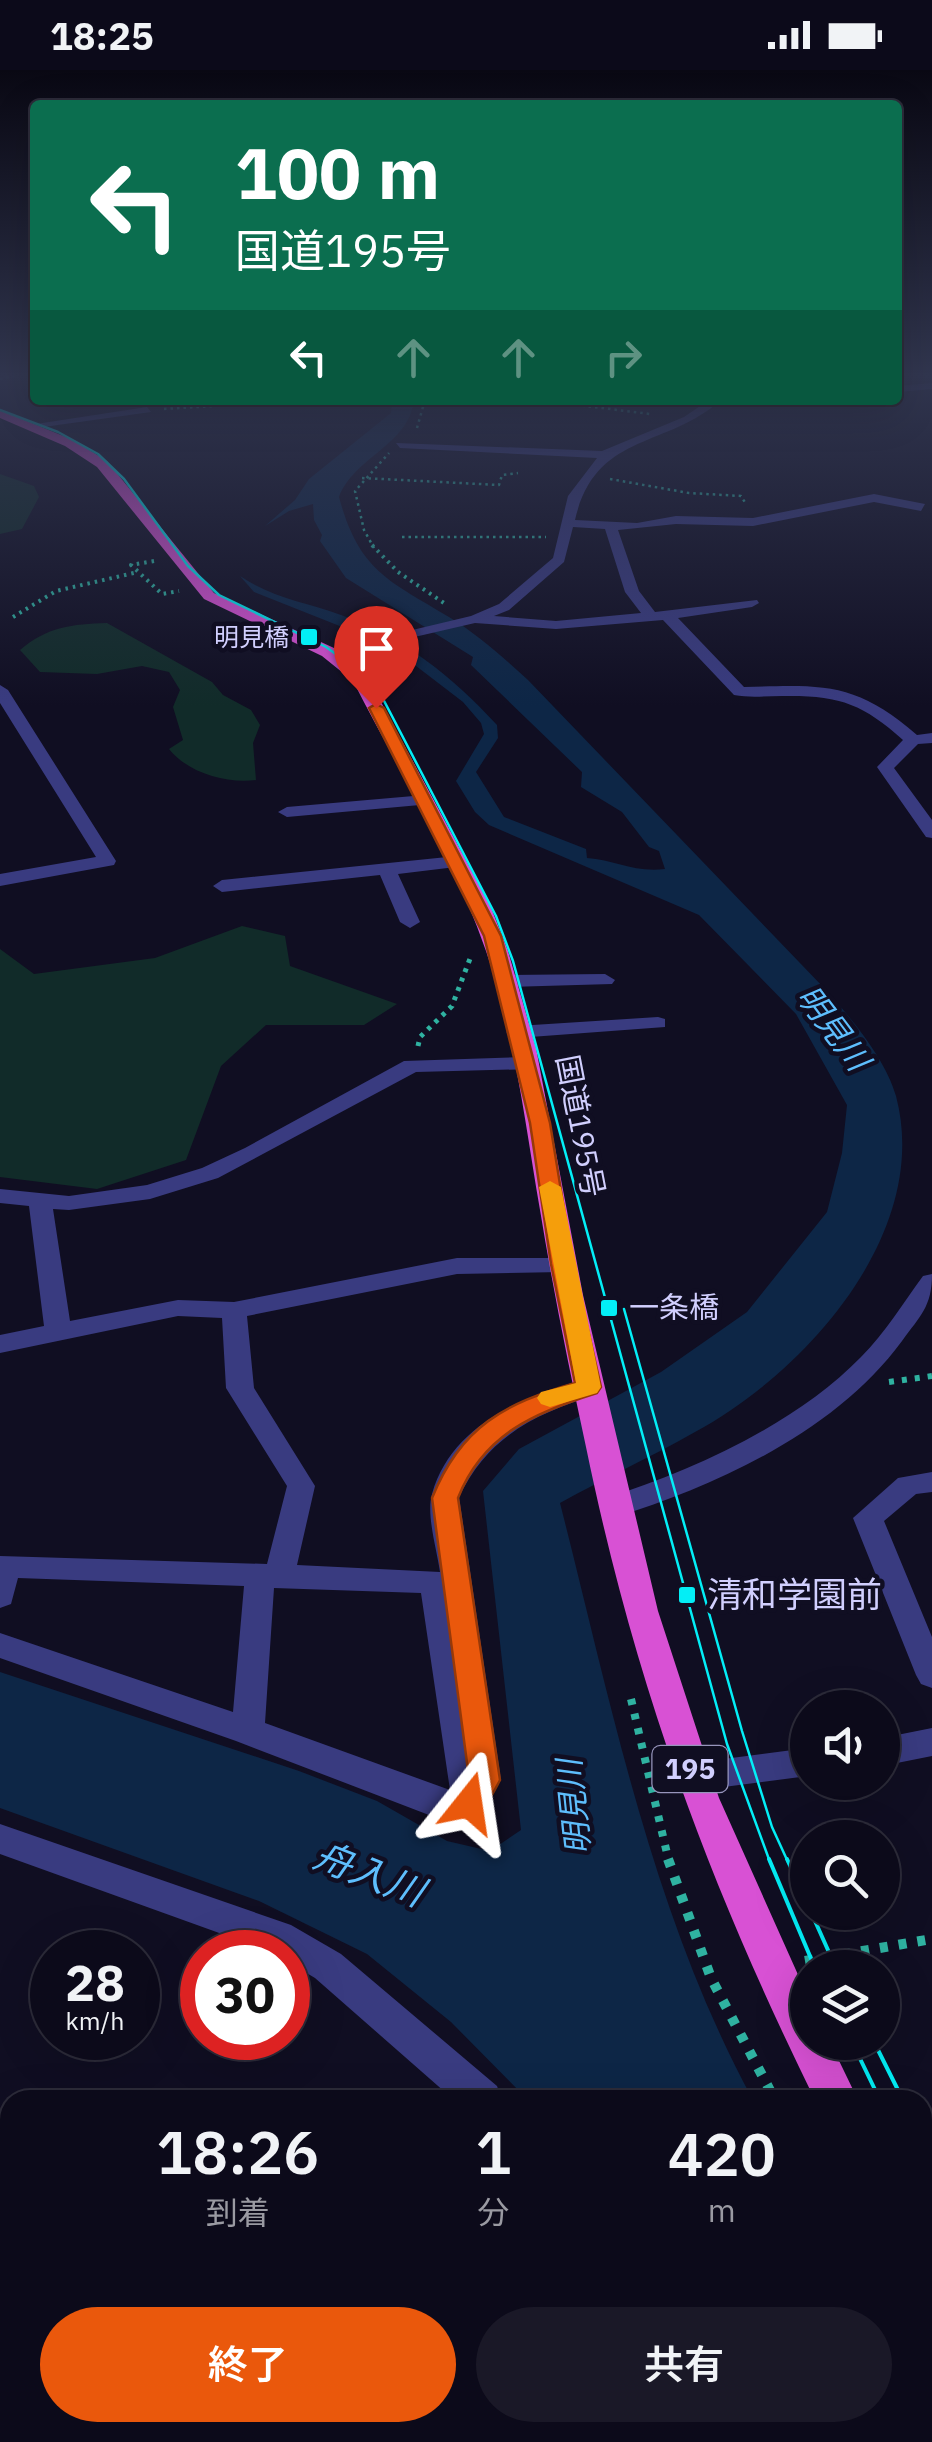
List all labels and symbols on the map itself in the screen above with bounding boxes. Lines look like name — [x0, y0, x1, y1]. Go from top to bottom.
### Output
pin — [334, 606, 419, 709]
place label: 明見橋 — [214, 620, 289, 653]
marker: 明見橋 — [298, 626, 320, 648]
water label: 明見川 — [788, 976, 881, 1081]
street label: 国道195号 — [549, 1051, 614, 1200]
place label: 一条橋 — [629, 1287, 719, 1326]
marker: 一条橋 — [598, 1297, 620, 1319]
place label: 清和学園前 — [707, 1571, 882, 1617]
marker: 清和学園前 — [676, 1584, 698, 1606]
road number: 195 — [652, 1746, 728, 1792]
position arrow — [417, 1751, 521, 1855]
water label: 明見川 — [547, 1754, 599, 1857]
water label: 舟入川 — [308, 1829, 435, 1917]
speed limit sign: 30 — [180, 1930, 310, 2060]

